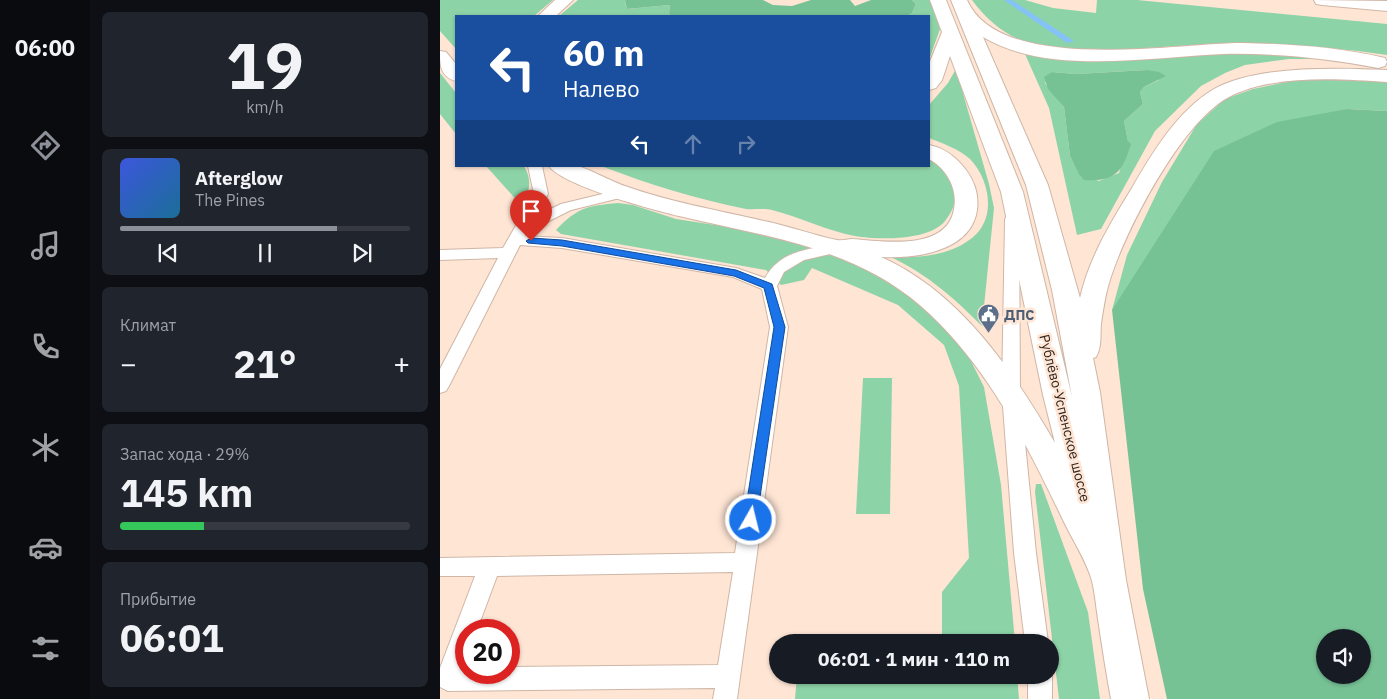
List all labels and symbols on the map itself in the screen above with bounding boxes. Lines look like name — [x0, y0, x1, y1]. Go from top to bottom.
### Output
pin — [510, 190, 552, 241]
public building icon: ДПС — [976, 303, 1000, 334]
place label: ДПС — [1004, 306, 1034, 324]
street label: Рублёво-Успенское шоссе — [1035, 332, 1095, 504]
position arrow — [724, 493, 776, 545]
speed limit sign: 20 — [455, 619, 520, 684]

